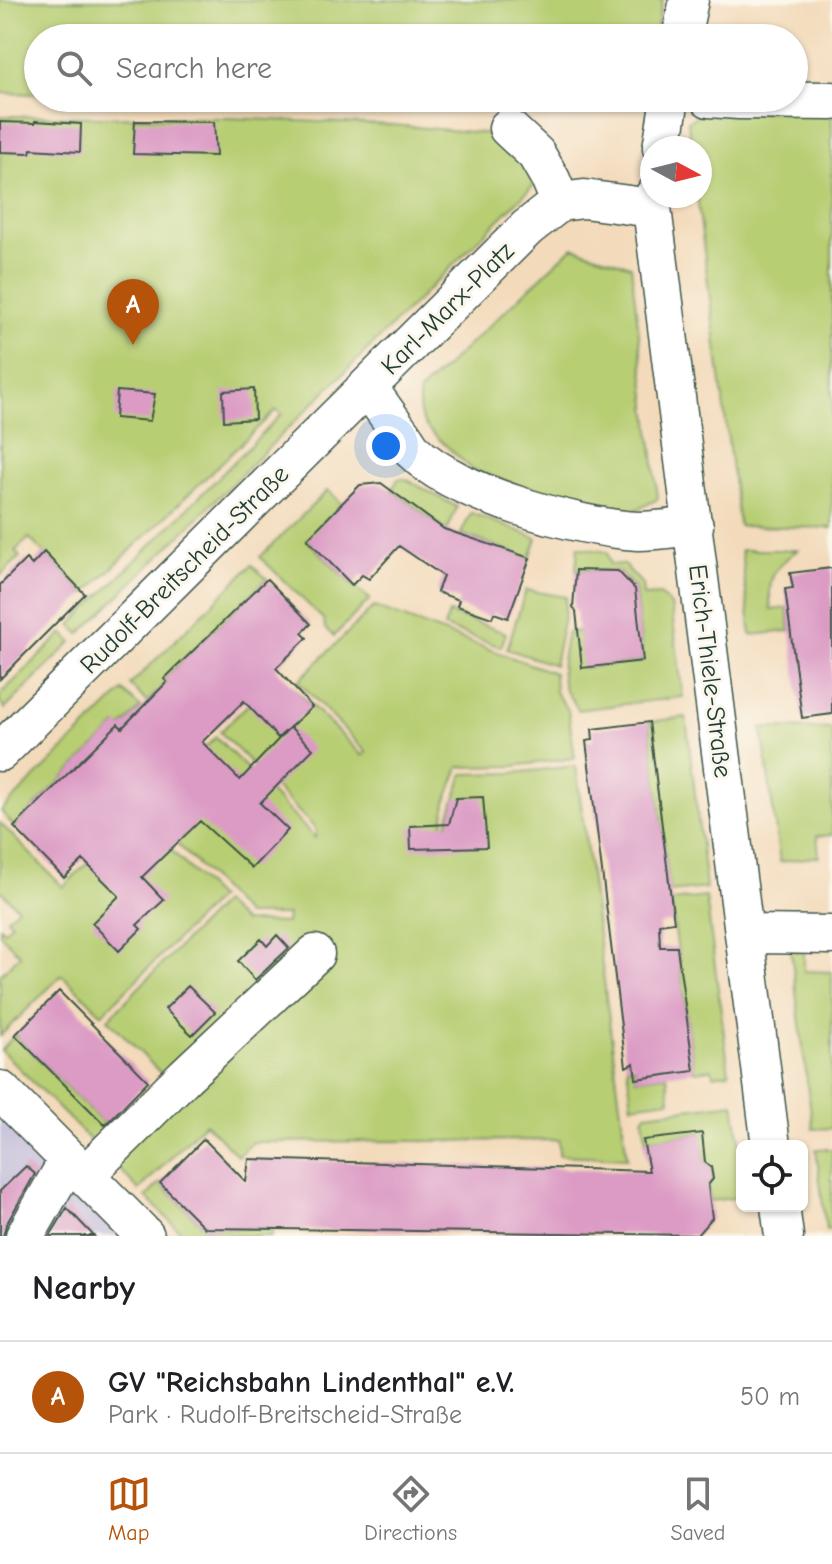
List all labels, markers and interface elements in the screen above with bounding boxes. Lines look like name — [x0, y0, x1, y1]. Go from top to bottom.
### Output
search box — [24, 24, 808, 112]
icon: search — [52, 46, 96, 90]
text: Search here — [116, 51, 272, 86]
north arrow — [640, 136, 712, 208]
street label: Karl-Marx-Platz — [375, 236, 520, 381]
pin: A — [107, 279, 159, 345]
your location — [366, 426, 406, 466]
street label: Rudolf-Breitscheid-Straße — [74, 459, 295, 680]
street label: Erich-Thiele-Straße — [682, 563, 738, 779]
map controls — [736, 1140, 808, 1212]
button: locate — [736, 1140, 808, 1212]
text: Nearby — [32, 1268, 135, 1308]
text: GV "Reichsbahn Lindenthal" e.V. — [108, 1365, 515, 1400]
text: A — [51, 1382, 65, 1412]
text: 50 m — [740, 1382, 800, 1412]
text: Park · Rudolf-Breitscheid-Straße — [108, 1400, 462, 1430]
tab: Map — [107, 1472, 151, 1546]
tab: Directions — [364, 1472, 457, 1546]
tab: Saved — [670, 1472, 725, 1546]

